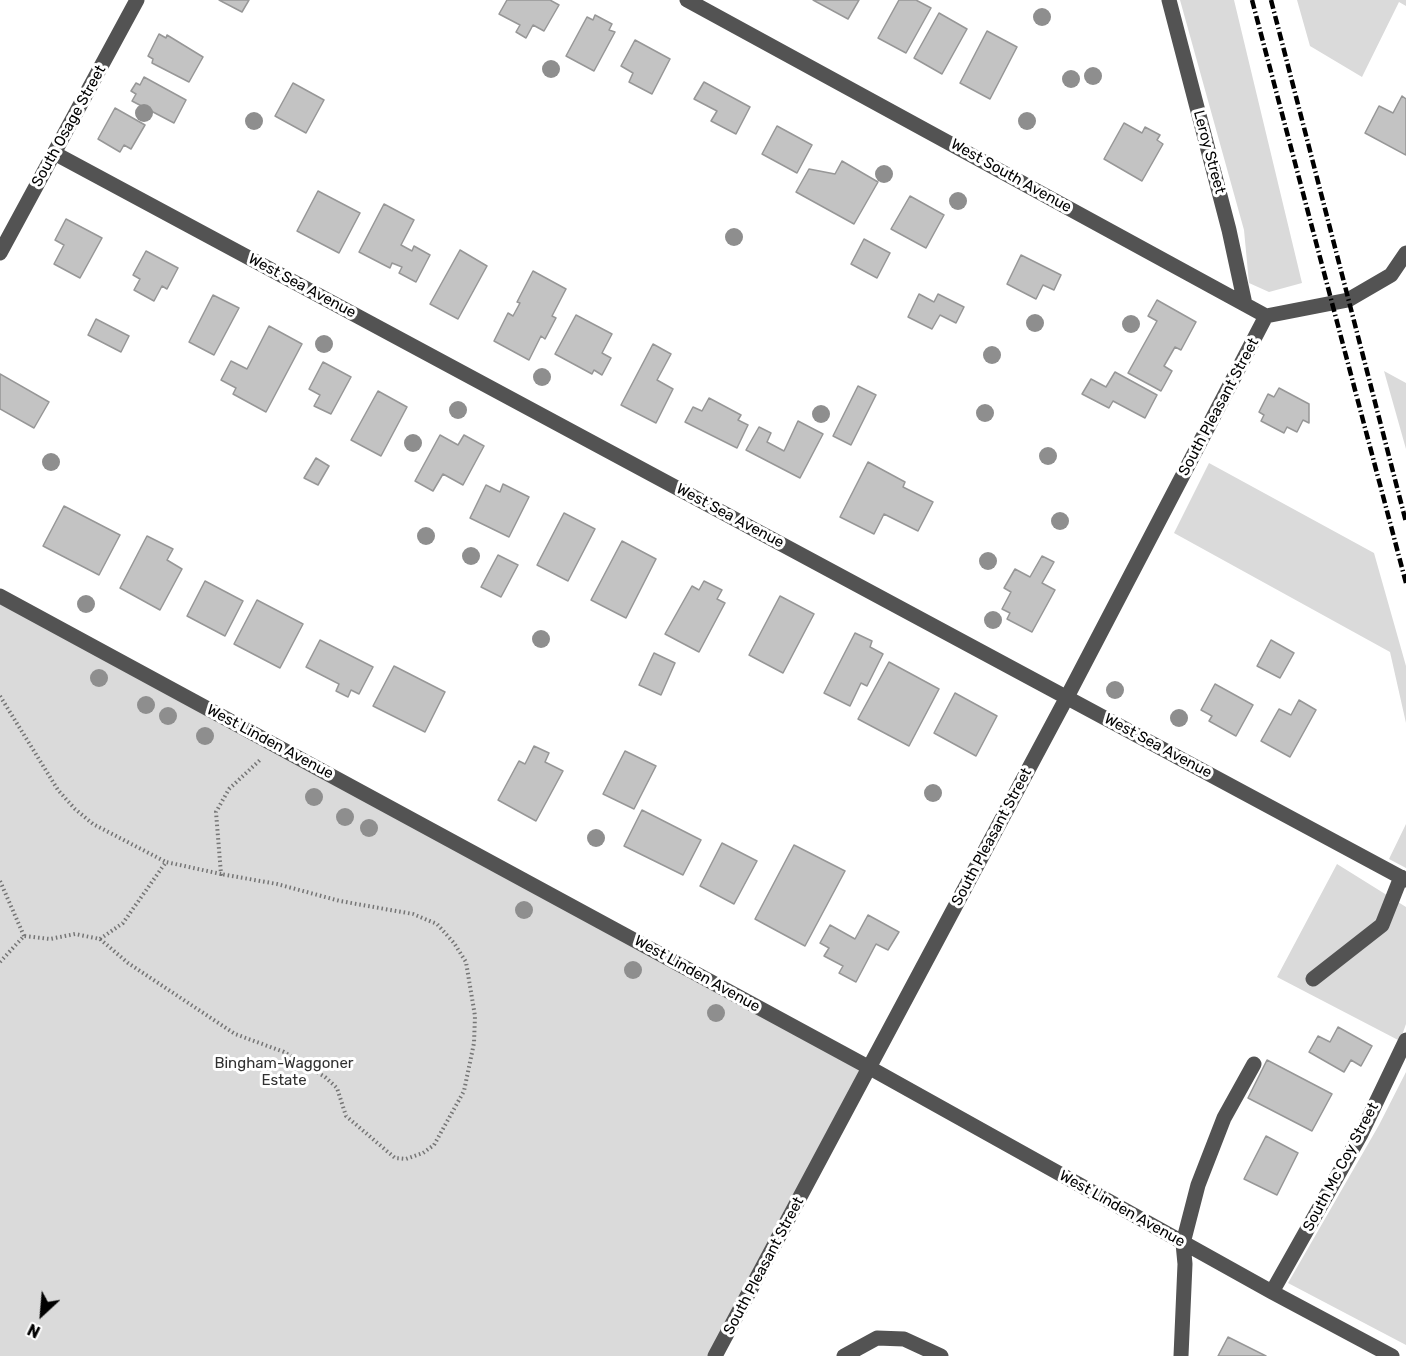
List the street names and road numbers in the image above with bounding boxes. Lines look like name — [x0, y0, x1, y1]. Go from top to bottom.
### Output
street label: South Osage Street — [28, 62, 110, 190]
street label: Leroy Street — [1189, 108, 1229, 196]
street label: West South Avenue — [947, 135, 1075, 217]
street label: West Sea Avenue — [245, 250, 359, 322]
street label: South Pleasant Street — [1175, 335, 1263, 479]
street label: West Sea Avenue — [673, 480, 787, 552]
street label: West Linden Avenue — [203, 701, 337, 783]
street label: West Sea Avenue — [1101, 710, 1215, 782]
street label: South Pleasant Street — [948, 765, 1036, 909]
street label: West Linden Avenue — [631, 932, 763, 1016]
street label: South Mc Coy Street — [1299, 1100, 1383, 1234]
street label: West Linden Avenue — [1056, 1167, 1188, 1251]
street label: South Pleasant Street — [720, 1194, 808, 1338]

